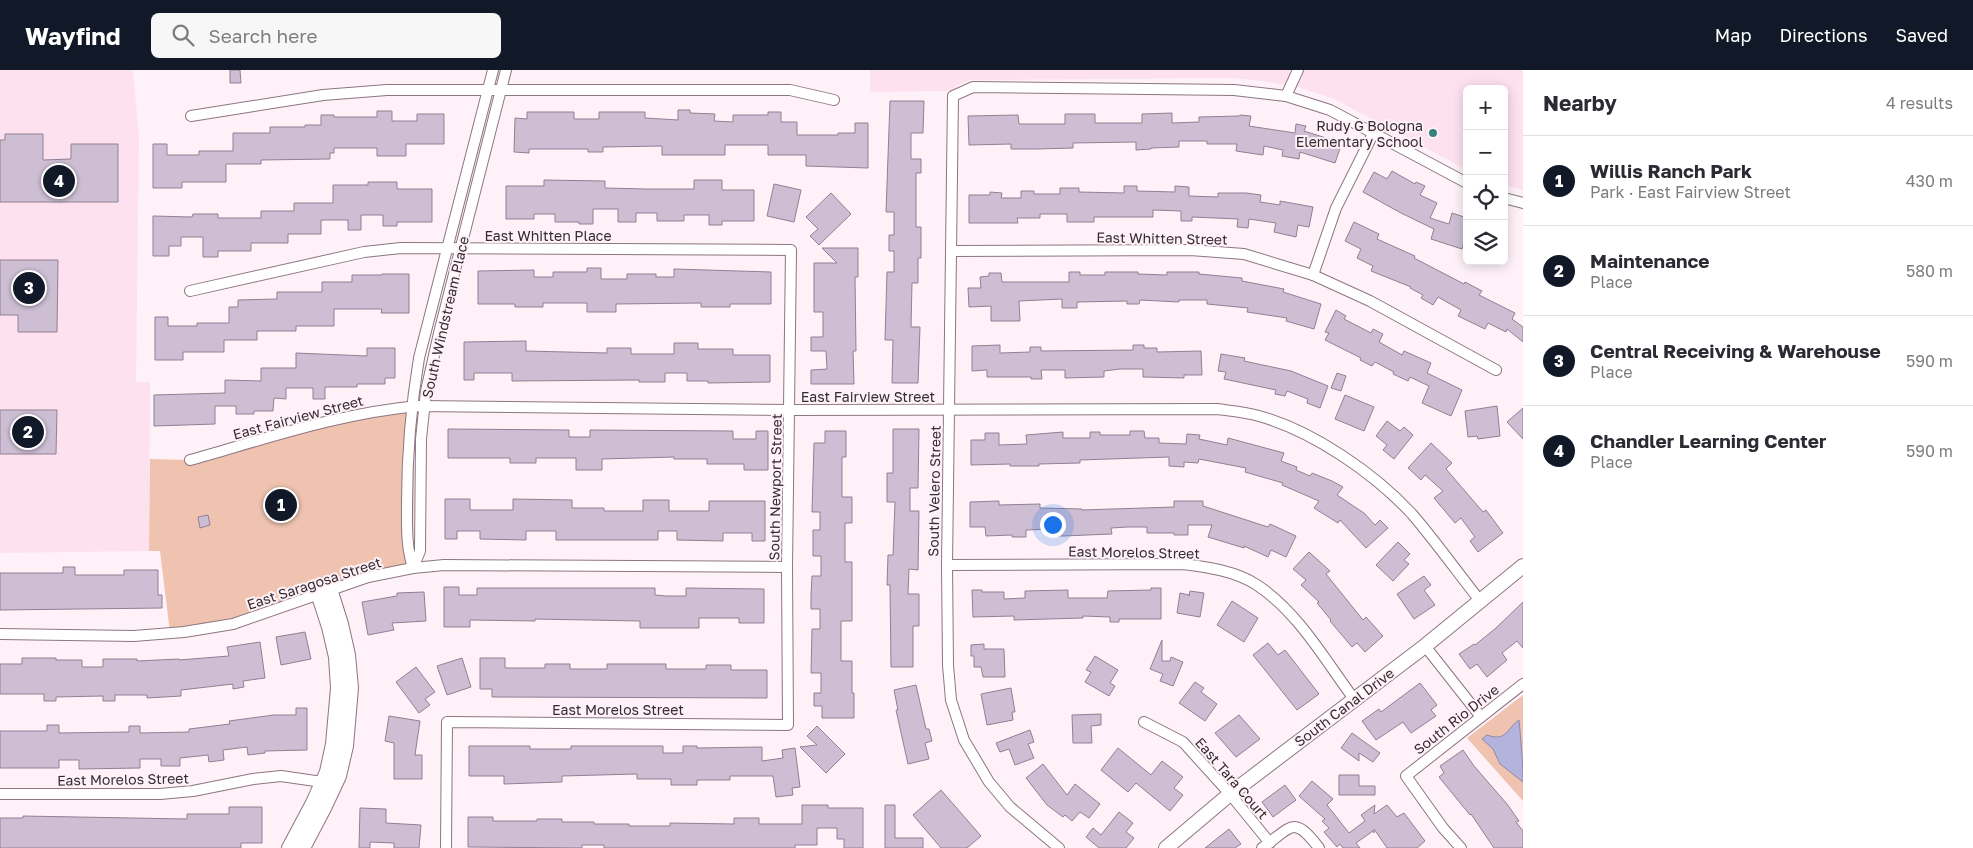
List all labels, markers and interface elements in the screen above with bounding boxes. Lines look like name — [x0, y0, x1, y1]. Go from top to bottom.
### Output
search box — [151, 13, 501, 58]
text: Wayfind — [25, 21, 121, 50]
icon: search — [169, 21, 197, 49]
text: Search here — [209, 24, 317, 47]
text: Map — [1715, 24, 1751, 46]
text: Directions — [1779, 24, 1867, 46]
text: Saved — [1895, 24, 1948, 46]
map controls — [1463, 85, 1508, 265]
button: + — [1463, 85, 1508, 130]
text: Nearby — [1543, 90, 1617, 116]
text: 4 results — [1886, 93, 1953, 113]
place label: Rudy G Bologna Elementary School — [1296, 117, 1423, 150]
marker: Rudy G Bologna Elementary School — [1427, 127, 1439, 139]
button: − — [1463, 130, 1508, 175]
text: Willis Ranch Park — [1590, 159, 1752, 182]
pin: 4 — [43, 162, 75, 200]
text: 1 — [1555, 171, 1563, 191]
text: 430 m — [1906, 171, 1953, 191]
button: locate — [1463, 175, 1508, 220]
text: Park · East Fairview Street — [1590, 182, 1791, 202]
button: layers — [1463, 220, 1508, 265]
street label: East Whitten Place — [484, 227, 612, 244]
street label: East Whitten Street — [1096, 228, 1228, 248]
street label: South Windstream Place — [418, 234, 472, 400]
text: Maintenance — [1590, 249, 1710, 272]
text: 2 — [1554, 261, 1564, 281]
text: 580 m — [1906, 261, 1953, 281]
pin: 3 — [13, 269, 45, 307]
text: Place — [1590, 272, 1633, 292]
text: Central Receiving & Warehouse — [1590, 339, 1881, 362]
text: 3 — [1554, 351, 1564, 371]
text: 590 m — [1906, 351, 1953, 371]
text: Place — [1590, 362, 1633, 382]
street label: East Fairview Street — [801, 388, 935, 405]
street label: East Fairview Street — [231, 391, 365, 443]
pin: 2 — [12, 413, 44, 451]
street label: South Newport Street — [765, 413, 785, 561]
street label: South Velero Street — [924, 425, 944, 557]
text: Chandler Learning Center — [1590, 429, 1826, 452]
text: 4 — [1554, 441, 1564, 461]
text: 590 m — [1906, 441, 1953, 461]
text: Place — [1590, 452, 1633, 472]
pin: 1 — [265, 486, 297, 524]
your location — [1040, 512, 1066, 538]
street label: East Morelos Street — [1068, 542, 1200, 562]
street label: East Saragosa Street — [245, 553, 383, 613]
street label: South Canal Drive — [1291, 664, 1397, 750]
street label: South Rio Drive — [1410, 680, 1502, 758]
street label: East Morelos Street — [552, 701, 684, 718]
street label: East Tara Court — [1192, 734, 1272, 822]
street label: East Morelos Street — [57, 769, 189, 789]

